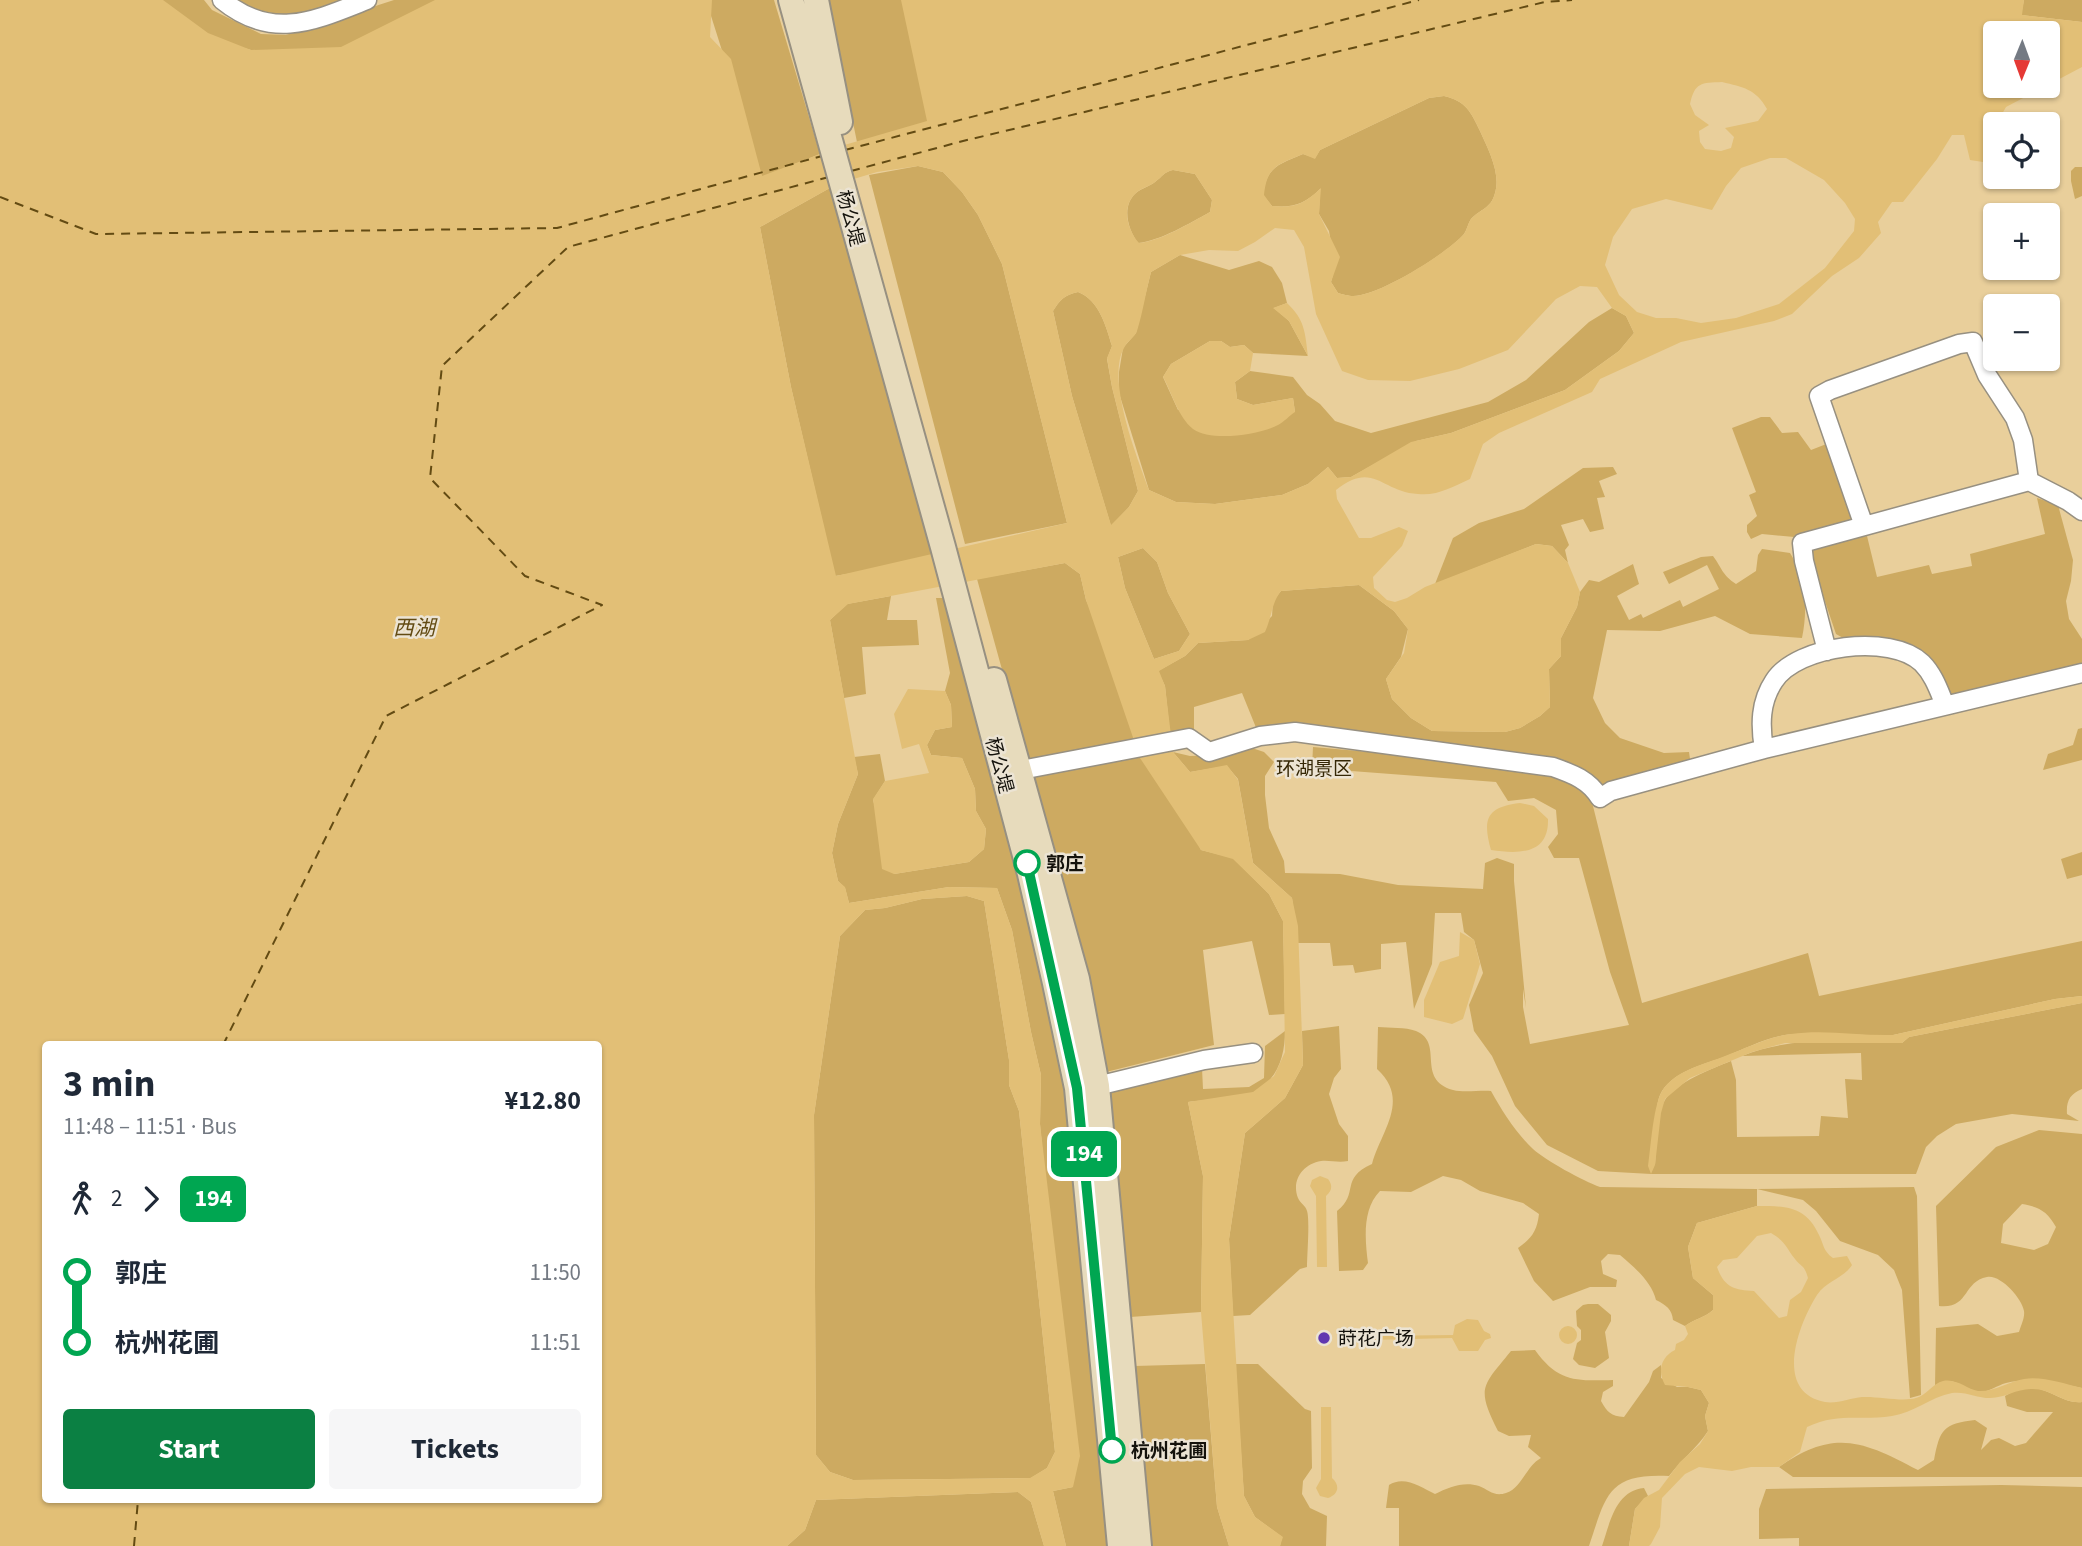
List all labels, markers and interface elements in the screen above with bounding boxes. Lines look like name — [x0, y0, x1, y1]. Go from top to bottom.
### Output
north arrow — [1983, 21, 2060, 98]
map controls — [1983, 21, 2060, 371]
button: locate — [1983, 112, 2060, 189]
street label: 杨公堤 — [829, 187, 870, 249]
button: + — [1983, 203, 2060, 280]
button: − — [1983, 294, 2060, 371]
water label: 西湖 — [393, 613, 438, 643]
street label: 杨公堤 — [978, 734, 1019, 796]
park label: 环湖景区 — [1276, 756, 1352, 783]
marker: 郭庄 — [1014, 850, 1040, 876]
place label: 郭庄 — [1046, 851, 1084, 878]
text: 3 min — [63, 1057, 155, 1111]
text: ¥12.80 — [505, 1082, 581, 1119]
text: 11:48 – 11:51 · Bus — [63, 1110, 237, 1143]
line badge: 194 — [1044, 1131, 1124, 1177]
text: 194 — [1065, 1136, 1103, 1171]
icon: walk — [63, 1180, 101, 1218]
icon: forward — [132, 1180, 170, 1218]
text: 194 — [194, 1181, 232, 1216]
text: 2 — [111, 1182, 122, 1215]
text: 郭庄 — [115, 1255, 167, 1292]
text: 11:50 — [530, 1256, 581, 1289]
text: 杭州花圃 — [115, 1325, 219, 1362]
text: 11:51 — [530, 1326, 581, 1359]
place label: 莳花广场 — [1338, 1326, 1414, 1353]
marker: 莳花广场 — [1316, 1330, 1332, 1346]
button: Start — [63, 1409, 315, 1489]
button: Tickets — [329, 1409, 581, 1489]
marker: 杭州花圃 — [1099, 1437, 1125, 1463]
place label: 杭州花圃 — [1131, 1438, 1207, 1465]

